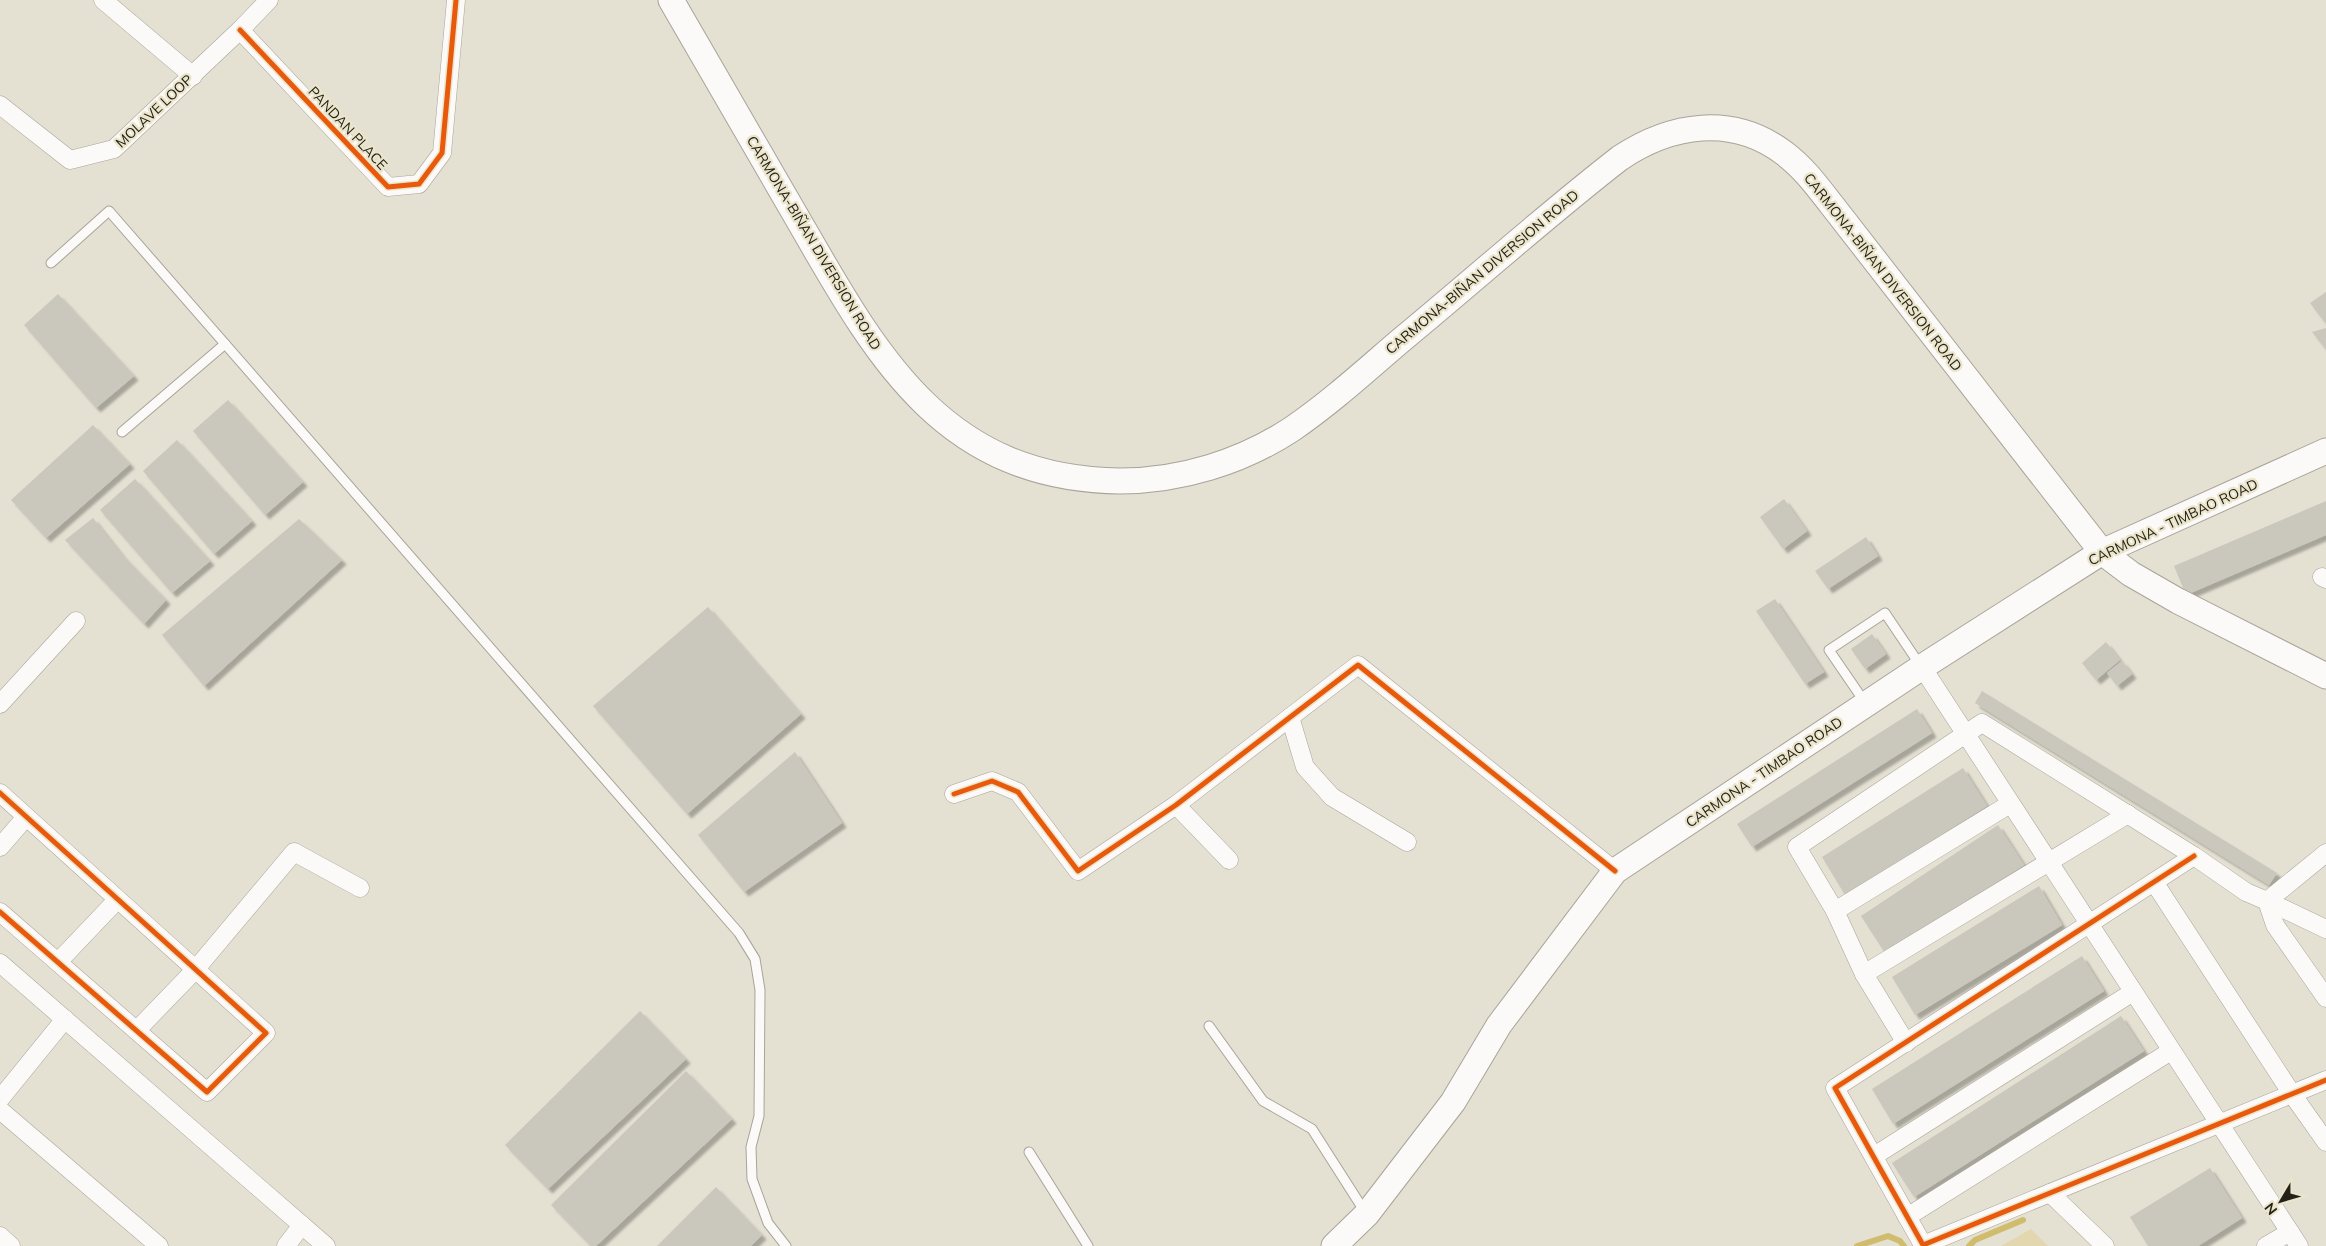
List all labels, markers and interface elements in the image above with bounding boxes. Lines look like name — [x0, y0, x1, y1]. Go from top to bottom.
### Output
street label: MOLAVE LOOP — [112, 71, 196, 151]
street label: PANDAN PLACE — [305, 82, 391, 174]
street label: CARMONA-BIÑAN DIVERSION ROAD — [743, 133, 885, 353]
street label: CARMONA-BIÑAN DIVERSION ROAD — [1800, 169, 1966, 375]
street label: CARMONA-BIÑAN DIVERSION ROAD — [1382, 186, 1582, 358]
street label: CARMONA - TIMBAO ROAD — [2085, 475, 2261, 569]
street label: CARMONA - TIMBAO ROAD — [1682, 713, 1846, 831]
north arrow — [2256, 1176, 2306, 1226]
text: N — [2260, 1199, 2281, 1219]

